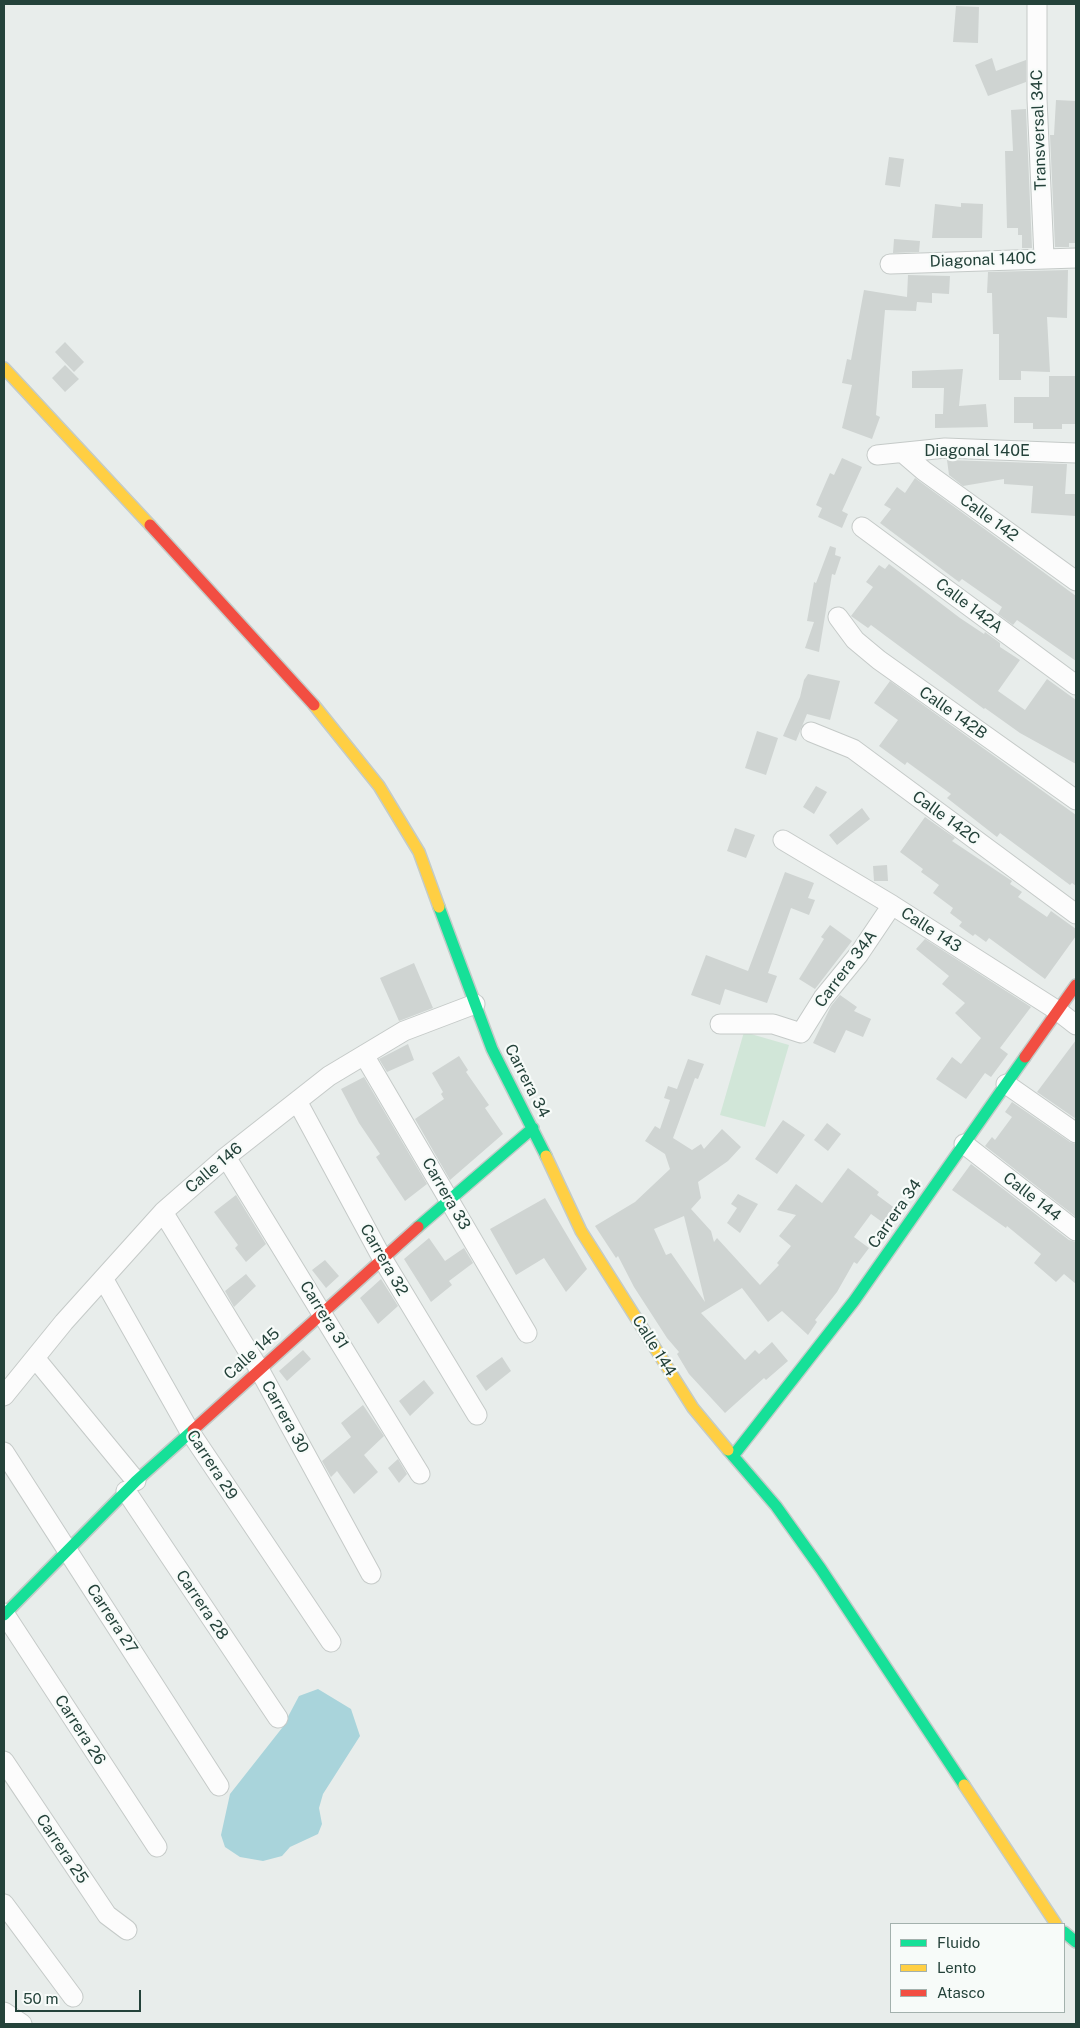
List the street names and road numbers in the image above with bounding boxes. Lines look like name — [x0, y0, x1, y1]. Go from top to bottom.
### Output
street label: Transversal 34C — [1027, 69, 1051, 191]
street label: Diagonal 140C — [929, 249, 1037, 271]
street label: Diagonal 140E — [924, 441, 1030, 461]
street label: Calle 142 — [956, 490, 1022, 546]
street label: Calle 142A — [932, 574, 1006, 638]
street label: Calle 142B — [915, 683, 991, 743]
street label: Calle 142C — [908, 787, 984, 849]
street label: Calle 143 — [897, 903, 965, 957]
street label: Carrera 34A — [811, 927, 881, 1011]
street label: Carrera 34 — [500, 1041, 554, 1121]
street label: Calle 146 — [182, 1139, 246, 1197]
street label: Carrera 33 — [418, 1155, 474, 1233]
street label: Calle 144 — [999, 1168, 1065, 1226]
street label: Carrera 34 — [864, 1176, 926, 1252]
street label: Carrera 32 — [356, 1221, 412, 1299]
street label: Carrera 31 — [296, 1277, 352, 1353]
street label: Calle 144 — [628, 1312, 680, 1380]
street label: Calle 145 — [220, 1324, 284, 1384]
street label: Carrera 30 — [257, 1378, 313, 1456]
street label: Carrera 29 — [182, 1426, 242, 1504]
street label: Carrera 28 — [172, 1567, 232, 1643]
street label: Carrera 27 — [82, 1581, 142, 1657]
street label: Carrera 26 — [50, 1691, 110, 1769]
street label: Carrera 25 — [32, 1811, 92, 1887]

